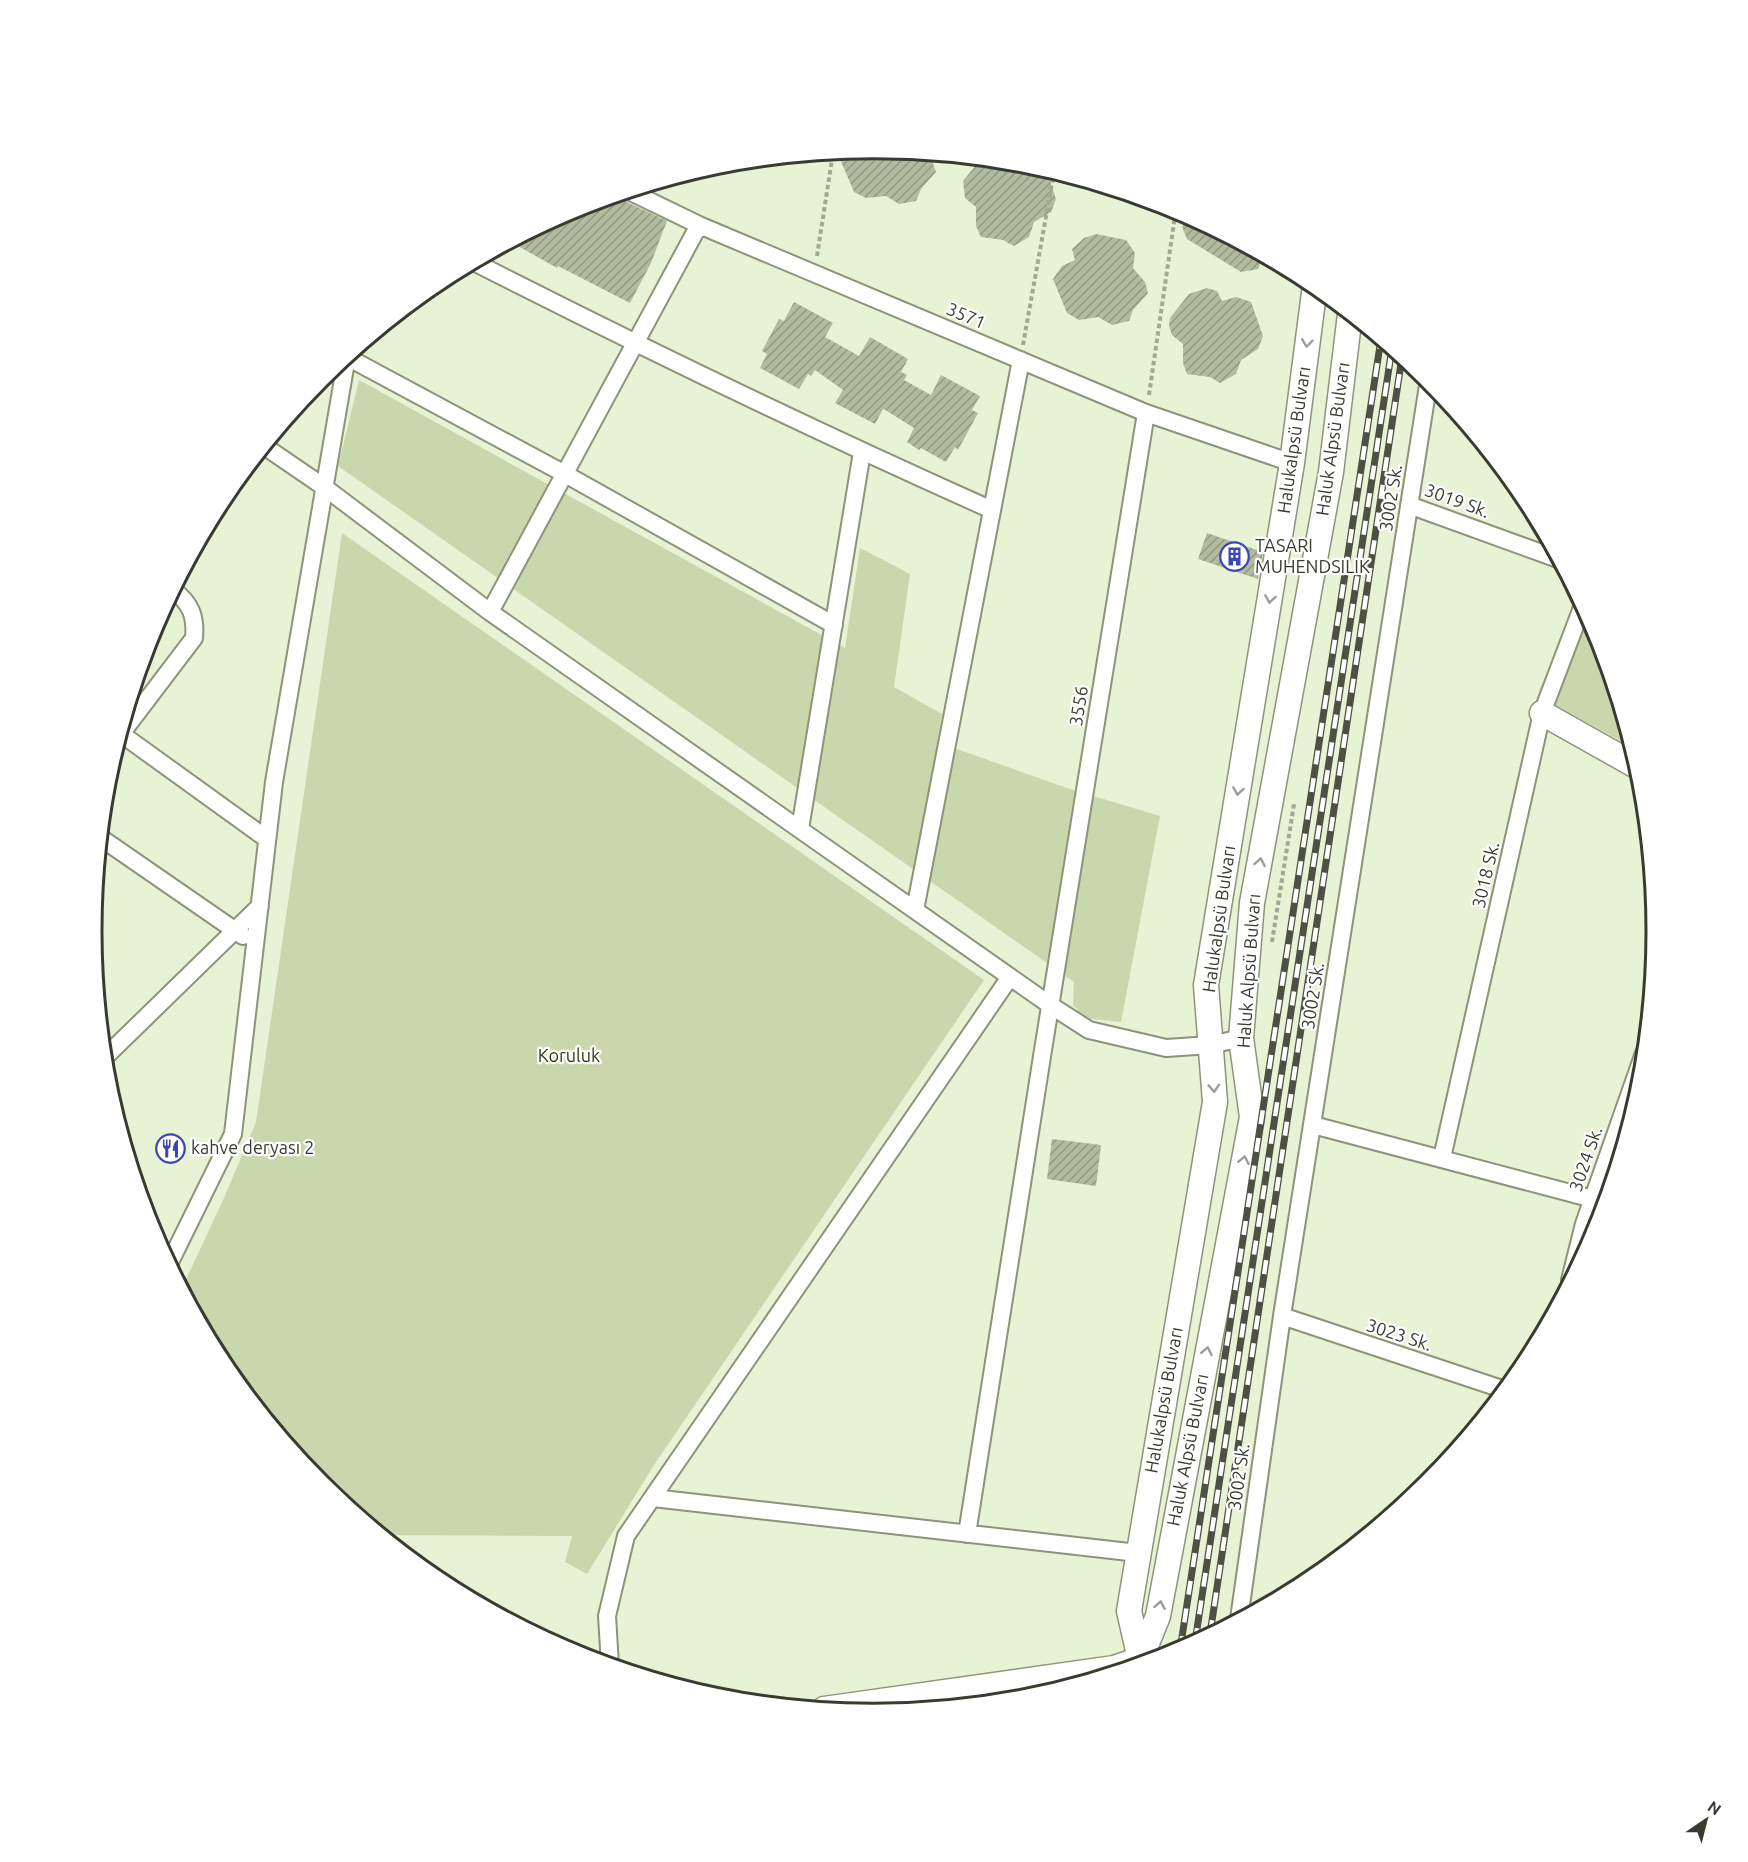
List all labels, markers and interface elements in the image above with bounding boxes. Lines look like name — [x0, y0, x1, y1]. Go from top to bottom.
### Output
street label: 3571 — [944, 298, 989, 332]
one-way arrow — [1302, 339, 1314, 348]
street label: Haluk Alpsü Bulvarı — [1311, 361, 1353, 517]
street label: Halukalpsü Bulvarı — [1273, 365, 1313, 515]
street label: 3002 Sk. — [1375, 463, 1405, 533]
street label: 3019 Sk. — [1422, 479, 1493, 521]
place label: TASARI MUHENDSILIK — [1255, 535, 1370, 576]
building icon: TASARI MUHENDSILIK — [1218, 540, 1250, 572]
one-way arrow — [1264, 593, 1277, 603]
street label: 3556 — [1065, 684, 1091, 727]
one-way arrow — [1233, 786, 1245, 796]
street label: 3018 Sk. — [1468, 840, 1502, 910]
street label: Halukalpsü Bulvarı — [1198, 844, 1238, 994]
one-way arrow — [1253, 858, 1265, 867]
street label: Haluk Alpsü Bulvarı — [1233, 893, 1263, 1049]
street label: 3002 Sk. — [1297, 961, 1327, 1031]
park label: Koruluk — [538, 1045, 600, 1065]
one-way arrow — [1207, 1084, 1220, 1093]
street label: 3024 Sk. — [1565, 1123, 1606, 1194]
restaurant icon: kahve deryası 2 — [154, 1132, 186, 1164]
place label: kahve deryası 2 — [191, 1137, 314, 1157]
one-way arrow — [1237, 1155, 1250, 1165]
street label: 3023 Sk. — [1364, 1314, 1435, 1354]
street label: Halukalpsü Bulvarı — [1140, 1325, 1186, 1475]
one-way arrow — [1200, 1347, 1213, 1357]
street label: Haluk Alpsü Bulvarı — [1162, 1372, 1212, 1528]
street label: 3002 Sk. — [1223, 1442, 1253, 1512]
one-way arrow — [1153, 1600, 1166, 1610]
north arrow — [1676, 1790, 1736, 1850]
text: N — [1705, 1797, 1725, 1819]

